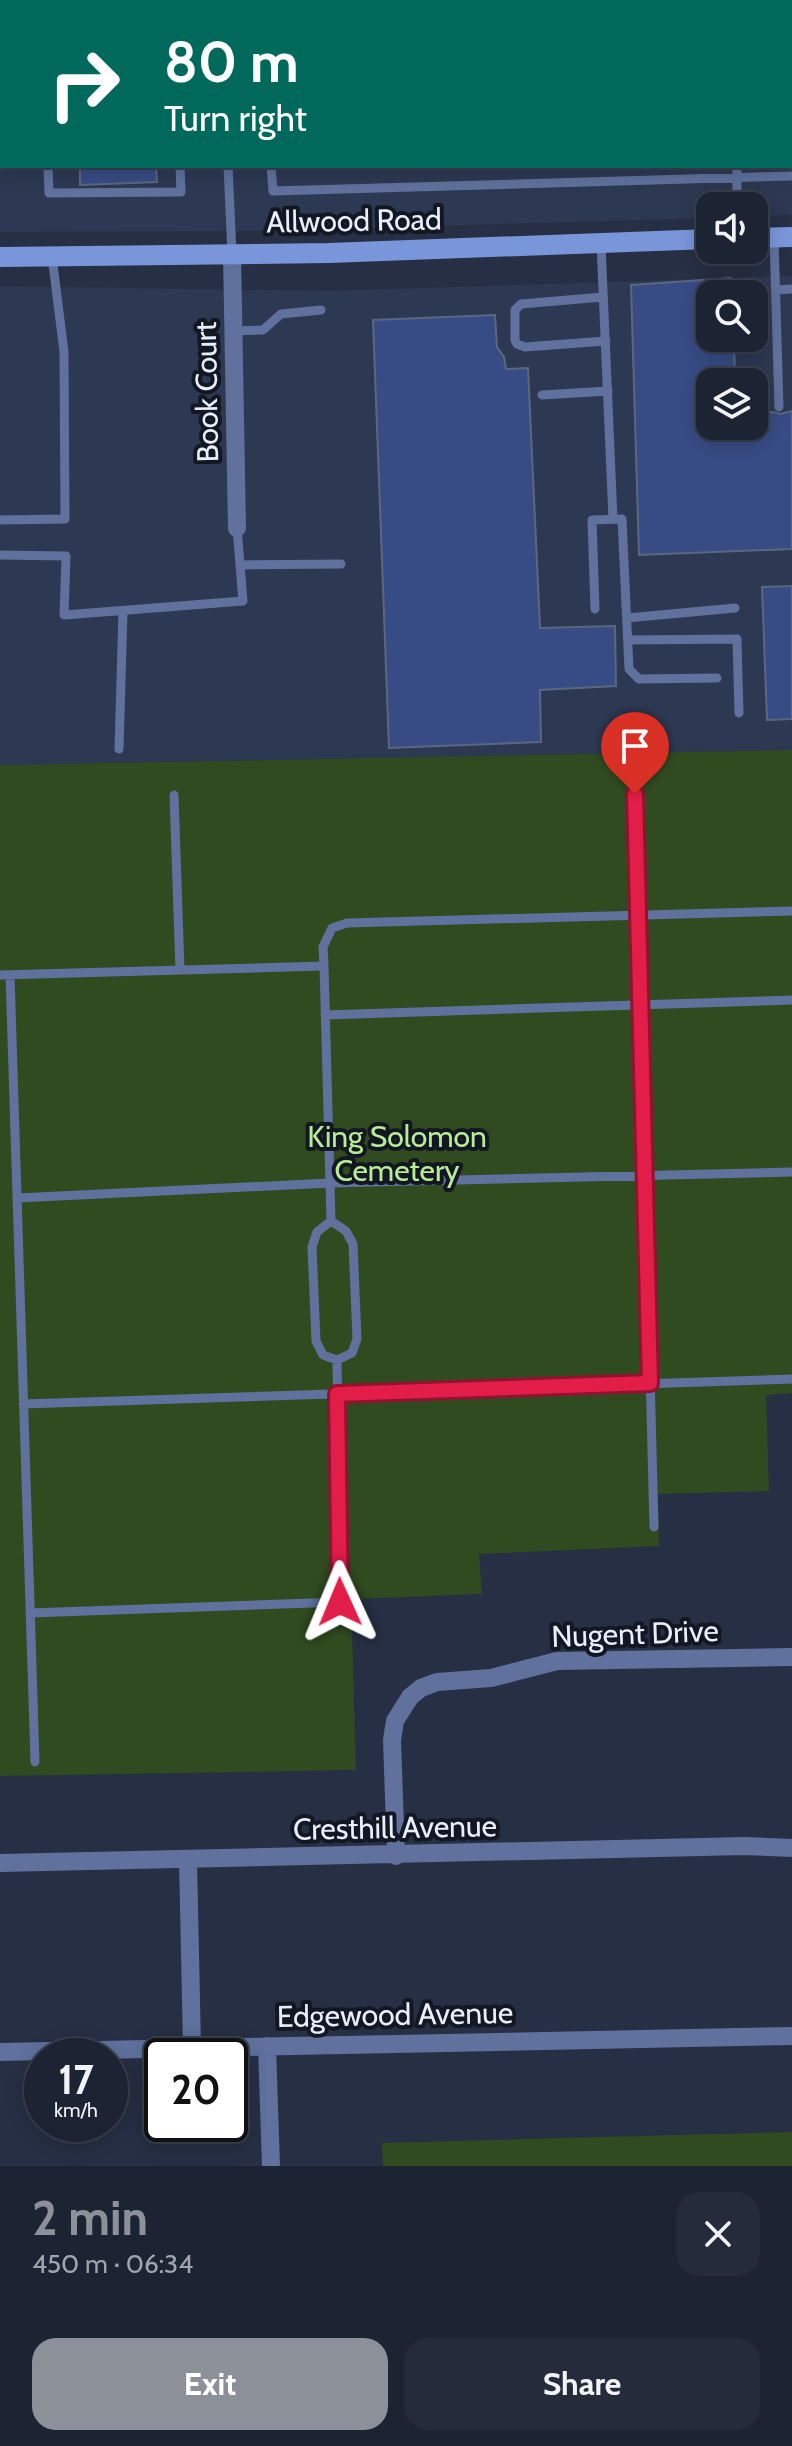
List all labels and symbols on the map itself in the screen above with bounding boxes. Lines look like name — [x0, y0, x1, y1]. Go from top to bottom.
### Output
street label: Allwood Road — [266, 200, 442, 241]
street label: Book Court — [187, 321, 226, 463]
pin — [601, 712, 669, 794]
park label: King Solomon Cemetery — [307, 1118, 487, 1189]
position arrow — [298, 1560, 382, 1644]
street label: Nugent Drive — [551, 1612, 719, 1655]
street label: Cresthill Avenue — [293, 1807, 497, 1848]
street label: Edgewood Avenue — [277, 1994, 513, 2035]
speed limit sign: 20 — [144, 2038, 248, 2142]

